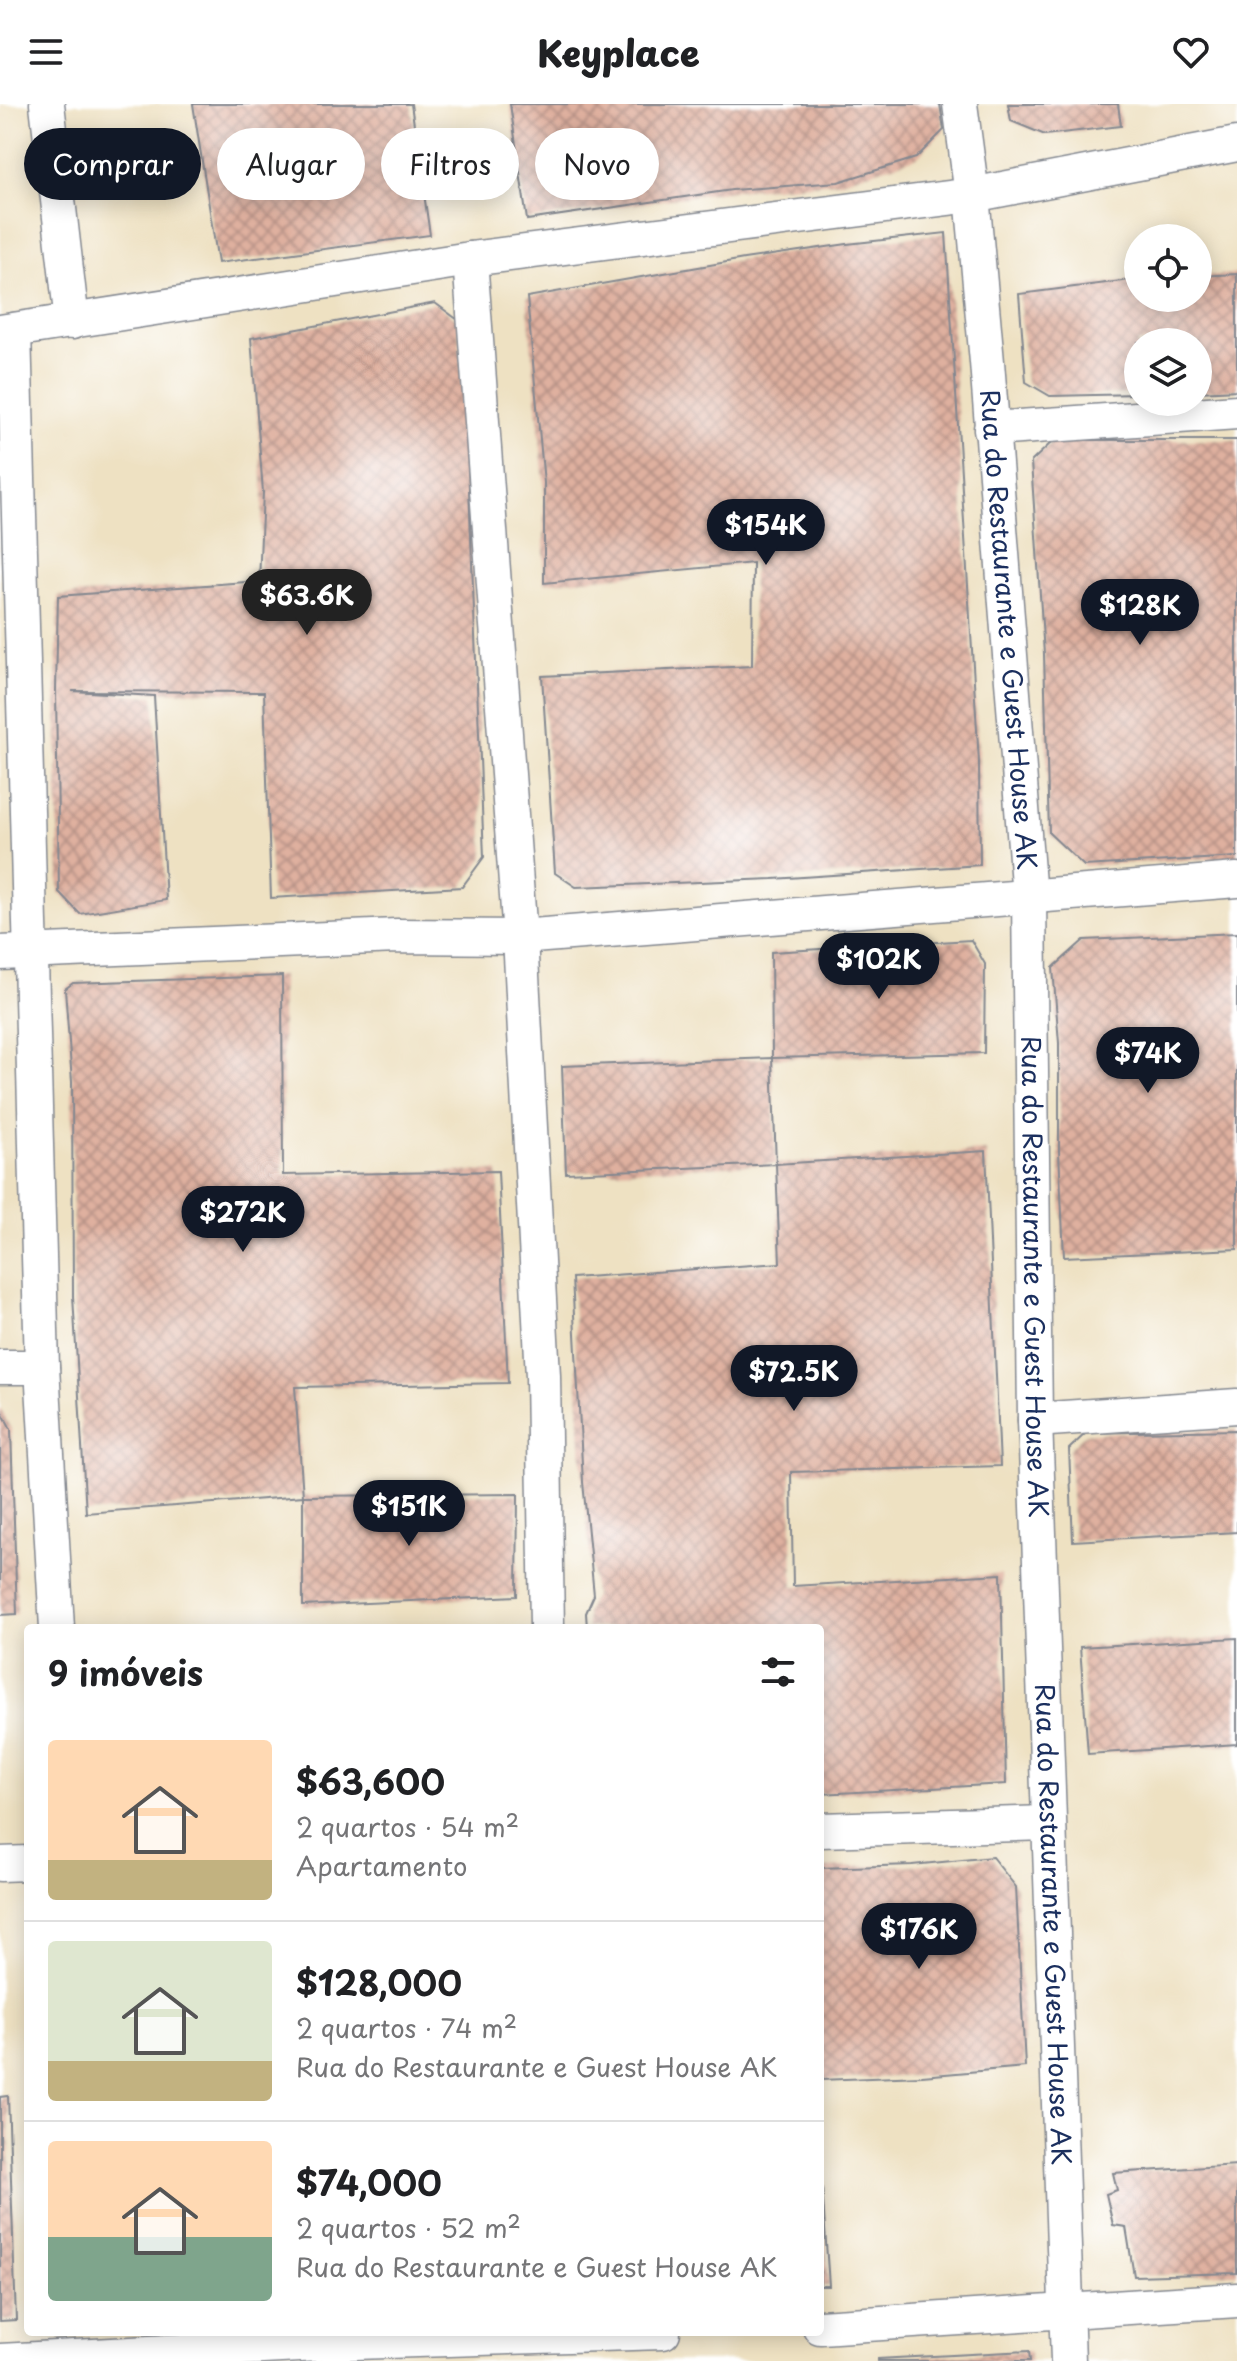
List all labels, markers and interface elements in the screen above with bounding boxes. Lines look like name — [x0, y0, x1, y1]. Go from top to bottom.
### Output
text: Keyplace — [537, 25, 700, 79]
icon: menu — [24, 30, 68, 74]
icon: heart — [1169, 30, 1213, 74]
chip: Comprar — [24, 128, 201, 200]
chip: Alugar — [217, 128, 365, 200]
chip: Filtros — [381, 128, 519, 200]
chip: Novo — [535, 128, 659, 200]
map controls — [1124, 224, 1212, 416]
button: locate — [1124, 224, 1212, 312]
button: layers — [1124, 328, 1212, 416]
street label: Rua do Restaurante e Guest House AK — [971, 388, 1048, 871]
pin: $154K — [710, 499, 822, 567]
text: $154K — [725, 505, 807, 544]
pin: $63.6K — [242, 569, 372, 637]
text: $63.6K — [260, 575, 354, 614]
pin: $128K — [1084, 579, 1196, 647]
text: $128K — [1099, 585, 1181, 624]
pin: $102K — [823, 933, 935, 1001]
text: $102K — [836, 939, 922, 978]
pin: $74K — [1101, 1027, 1195, 1095]
text: $74K — [1114, 1033, 1182, 1072]
street label: Rua do Restaurante e Guest House AK — [1013, 1036, 1059, 1518]
pin: $272K — [187, 1186, 299, 1254]
text: $272K — [200, 1192, 287, 1231]
pin: $72.5K — [729, 1345, 859, 1413]
text: $72.5K — [749, 1351, 839, 1390]
pin: $151K — [353, 1480, 465, 1548]
text: $151K — [371, 1486, 447, 1525]
text: 9 imóveis — [48, 1646, 203, 1698]
icon: filters — [756, 1650, 800, 1694]
street label: Rua do Restaurante e Guest House AK — [1026, 1683, 1082, 2166]
text: $63,600 — [296, 1755, 445, 1807]
icon: home — [112, 1772, 208, 1868]
text: 2 quartos · 54 m² — [296, 1807, 519, 1846]
text: Apartamento — [296, 1846, 467, 1885]
pin: $176K — [863, 1903, 975, 1971]
text: $176K — [880, 1909, 958, 1948]
text: $128,000 — [296, 1956, 462, 2008]
icon: home — [112, 1973, 208, 2069]
text: 2 quartos · 74 m² — [296, 2008, 517, 2047]
text: Rua do Restaurante e Guest House AK — [296, 2047, 778, 2086]
text: $74,000 — [296, 2156, 442, 2208]
icon: home — [112, 2173, 208, 2269]
text: 2 quartos · 52 m² — [296, 2208, 521, 2247]
text: Rua do Restaurante e Guest House AK — [296, 2247, 778, 2286]

